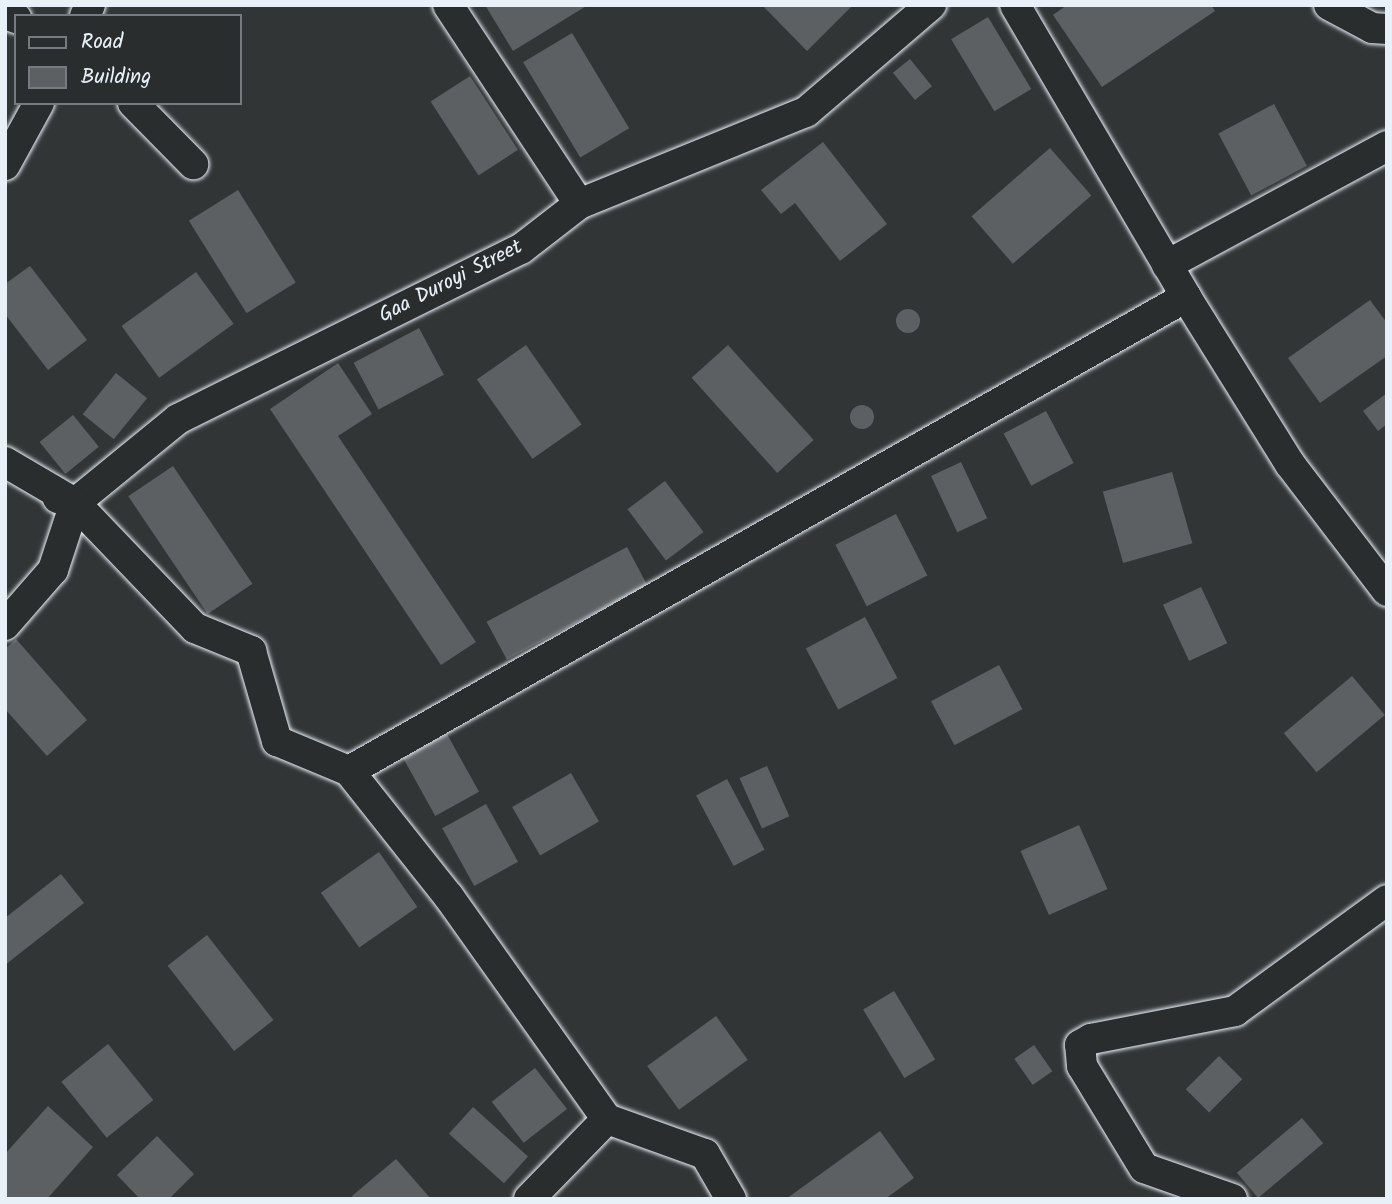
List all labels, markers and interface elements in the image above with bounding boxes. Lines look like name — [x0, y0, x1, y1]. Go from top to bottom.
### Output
legend — [14, 14, 242, 105]
text: Road — [81, 26, 123, 59]
text: Building — [81, 61, 151, 94]
street label: Gaa Duroyi Street — [375, 235, 527, 329]

